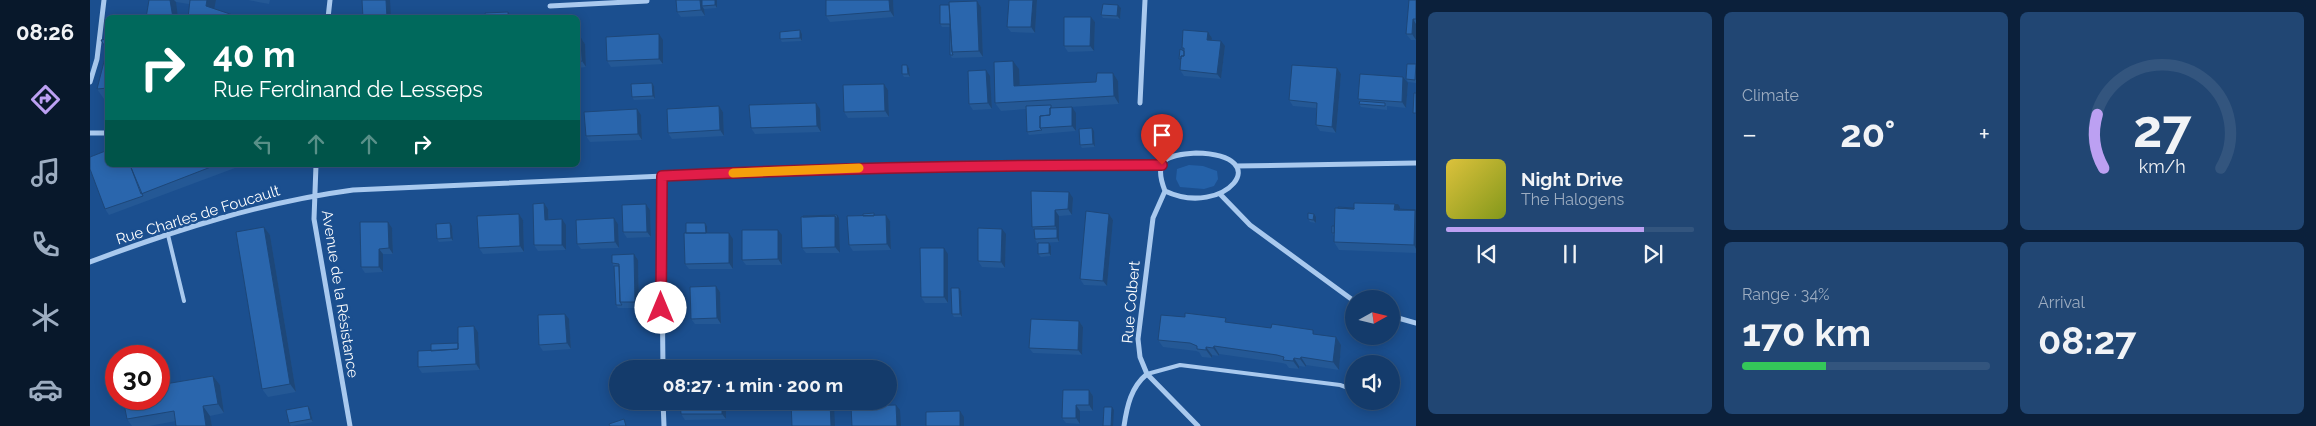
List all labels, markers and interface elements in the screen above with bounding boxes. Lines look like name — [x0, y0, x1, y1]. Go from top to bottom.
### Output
text: 08:26 — [16, 19, 74, 45]
text: 40 m — [213, 34, 295, 75]
icon: right — [130, 35, 195, 100]
text: Rue Ferdinand de Lesseps — [213, 76, 483, 102]
icon: directions — [28, 82, 63, 117]
text: Climate — [1742, 86, 1799, 105]
text: 27 — [2133, 98, 2192, 159]
text: 20° — [1840, 111, 1895, 156]
pin — [1141, 114, 1183, 165]
text: − — [1742, 118, 1757, 151]
text: + — [1978, 118, 1990, 151]
icon: arrive — [1148, 121, 1176, 149]
icon: left — [249, 130, 277, 158]
icon: ahead — [302, 130, 330, 158]
icon: ahead — [355, 130, 383, 158]
icon: right — [408, 130, 436, 158]
icon: music — [28, 155, 63, 190]
text: km/h — [2138, 156, 2186, 177]
text: Night Drive — [1521, 168, 1623, 190]
street label: Rue Charles de Foucault — [114, 182, 282, 248]
text: The Halogens — [1521, 190, 1624, 209]
street label: Avenue de la Résistance — [318, 209, 362, 379]
icon: phone — [28, 227, 63, 262]
icon: previous — [1473, 240, 1501, 268]
icon: pause — [1556, 240, 1584, 268]
icon: next — [1639, 240, 1667, 268]
street label: Rue Colbert — [1118, 260, 1144, 344]
position arrow — [634, 281, 686, 333]
text: Range · 34% — [1742, 285, 1830, 304]
north arrow — [1345, 290, 1400, 345]
map controls — [1345, 290, 1400, 410]
text: Arrival — [2038, 293, 2085, 312]
icon: climate — [28, 300, 63, 335]
text: 170 km — [1742, 310, 1871, 355]
text: 08:27 — [2038, 318, 2136, 363]
speed limit sign: 30 — [105, 345, 170, 410]
button: sound — [1345, 355, 1400, 410]
icon: car — [28, 372, 63, 407]
text: 08:27 · 1 min · 200 m — [663, 374, 843, 396]

